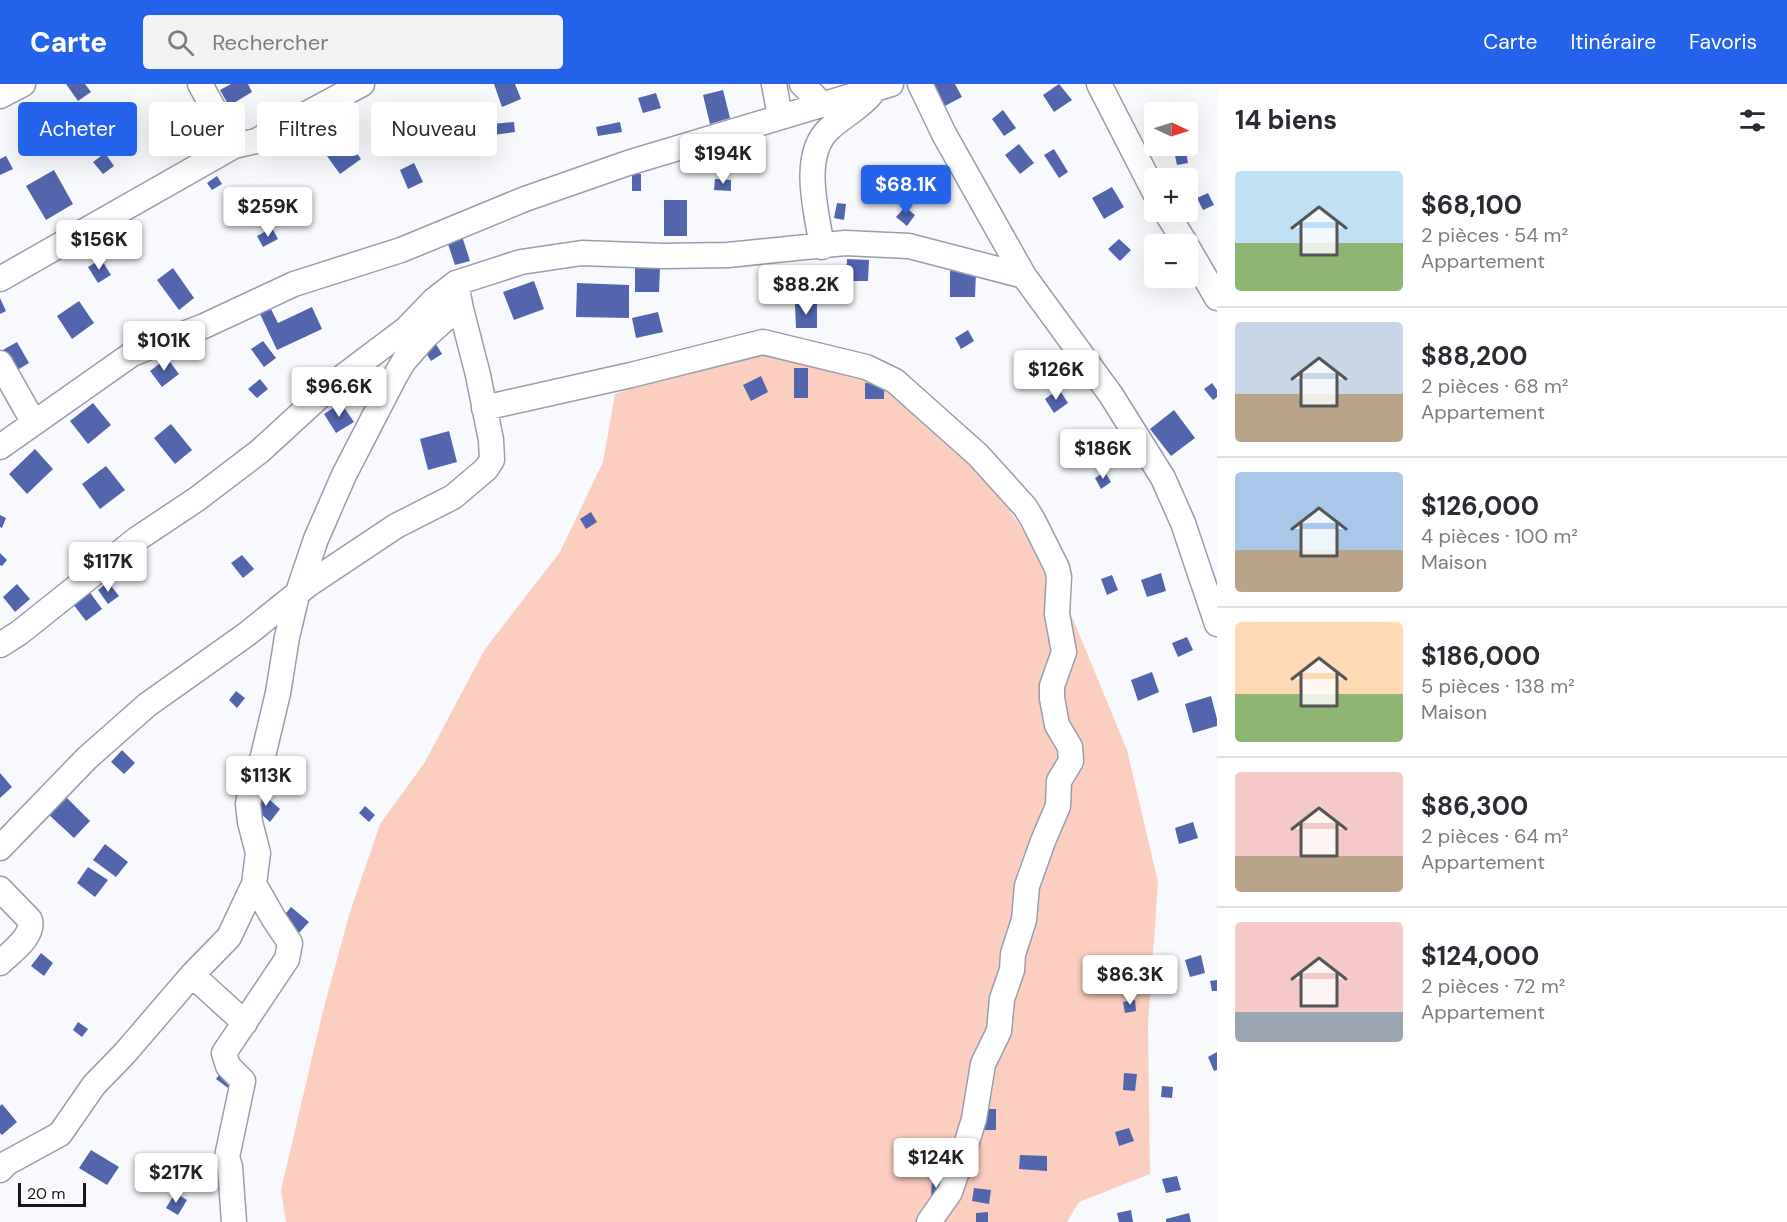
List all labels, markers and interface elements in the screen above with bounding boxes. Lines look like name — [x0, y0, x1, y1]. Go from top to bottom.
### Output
search box — [143, 15, 563, 69]
text: Carte — [30, 24, 107, 61]
icon: search — [164, 26, 197, 59]
text: Rechercher — [212, 28, 328, 57]
text: Carte — [1483, 28, 1537, 56]
text: Itinéraire — [1570, 28, 1656, 56]
text: Favoris — [1689, 28, 1757, 56]
chip: Acheter — [18, 102, 137, 156]
chip: Louer — [149, 102, 245, 156]
chip: Filtres — [257, 102, 359, 156]
chip: Nouveau — [371, 102, 497, 156]
north arrow — [1144, 102, 1198, 156]
map controls — [1144, 102, 1198, 288]
text: 14 biens — [1235, 103, 1337, 137]
icon: filters — [1736, 104, 1769, 137]
pin: $194K — [681, 134, 765, 185]
text: $194K — [694, 140, 752, 166]
pin: $68.1K — [857, 165, 955, 216]
button: + — [1144, 168, 1198, 222]
text: $68.1K — [875, 171, 937, 197]
pin: $259K — [226, 187, 310, 238]
text: $68,100 — [1421, 188, 1522, 222]
text: $259K — [237, 193, 299, 219]
icon: home — [1283, 195, 1355, 267]
pin: $156K — [57, 220, 141, 271]
text: 2 pièces · 54 m² — [1421, 222, 1568, 248]
text: $156K — [70, 226, 128, 252]
button: − — [1144, 234, 1198, 288]
text: Appartement — [1421, 248, 1545, 274]
pin: $88.2K — [757, 265, 855, 316]
text: $88.2K — [772, 271, 840, 297]
pin: $101K — [122, 321, 206, 372]
text: $101K — [137, 327, 191, 353]
text: $88,200 — [1421, 339, 1528, 373]
icon: home — [1283, 346, 1355, 418]
pin: $126K — [1014, 350, 1098, 401]
text: $126K — [1028, 356, 1084, 382]
pin: $96.6K — [290, 367, 388, 418]
text: $96.6K — [306, 373, 372, 399]
text: 2 pièces · 68 m² — [1421, 373, 1568, 399]
text: Appartement — [1421, 399, 1545, 425]
pin: $186K — [1061, 429, 1145, 480]
text: $186K — [1074, 435, 1132, 461]
text: $126,000 — [1421, 489, 1539, 523]
icon: home — [1283, 496, 1355, 568]
text: 4 pièces · 100 m² — [1421, 523, 1578, 549]
pin: $117K — [66, 542, 150, 593]
text: $117K — [83, 548, 133, 574]
text: Maison — [1421, 549, 1487, 575]
text: $186,000 — [1421, 639, 1540, 673]
icon: home — [1283, 646, 1355, 718]
text: 5 pièces · 138 m² — [1421, 673, 1575, 699]
text: Maison — [1421, 699, 1487, 725]
pin: $113K — [224, 756, 308, 807]
text: $113K — [240, 762, 292, 788]
text: $86,300 — [1421, 789, 1528, 823]
icon: home — [1283, 796, 1355, 868]
text: 2 pièces · 64 m² — [1421, 823, 1568, 849]
text: Appartement — [1421, 849, 1545, 875]
text: $124,000 — [1421, 939, 1539, 973]
icon: home — [1283, 946, 1355, 1018]
pin: $86.3K — [1081, 955, 1179, 1006]
text: $86.3K — [1097, 961, 1163, 987]
text: 2 pièces · 72 m² — [1421, 973, 1565, 999]
text: Appartement — [1421, 999, 1545, 1025]
pin: $124K — [894, 1138, 978, 1189]
text: $124K — [908, 1144, 964, 1170]
pin: $217K — [134, 1153, 218, 1204]
text: $217K — [149, 1159, 203, 1185]
scale bar — [18, 1180, 86, 1208]
text: 20 m — [27, 1183, 66, 1204]

